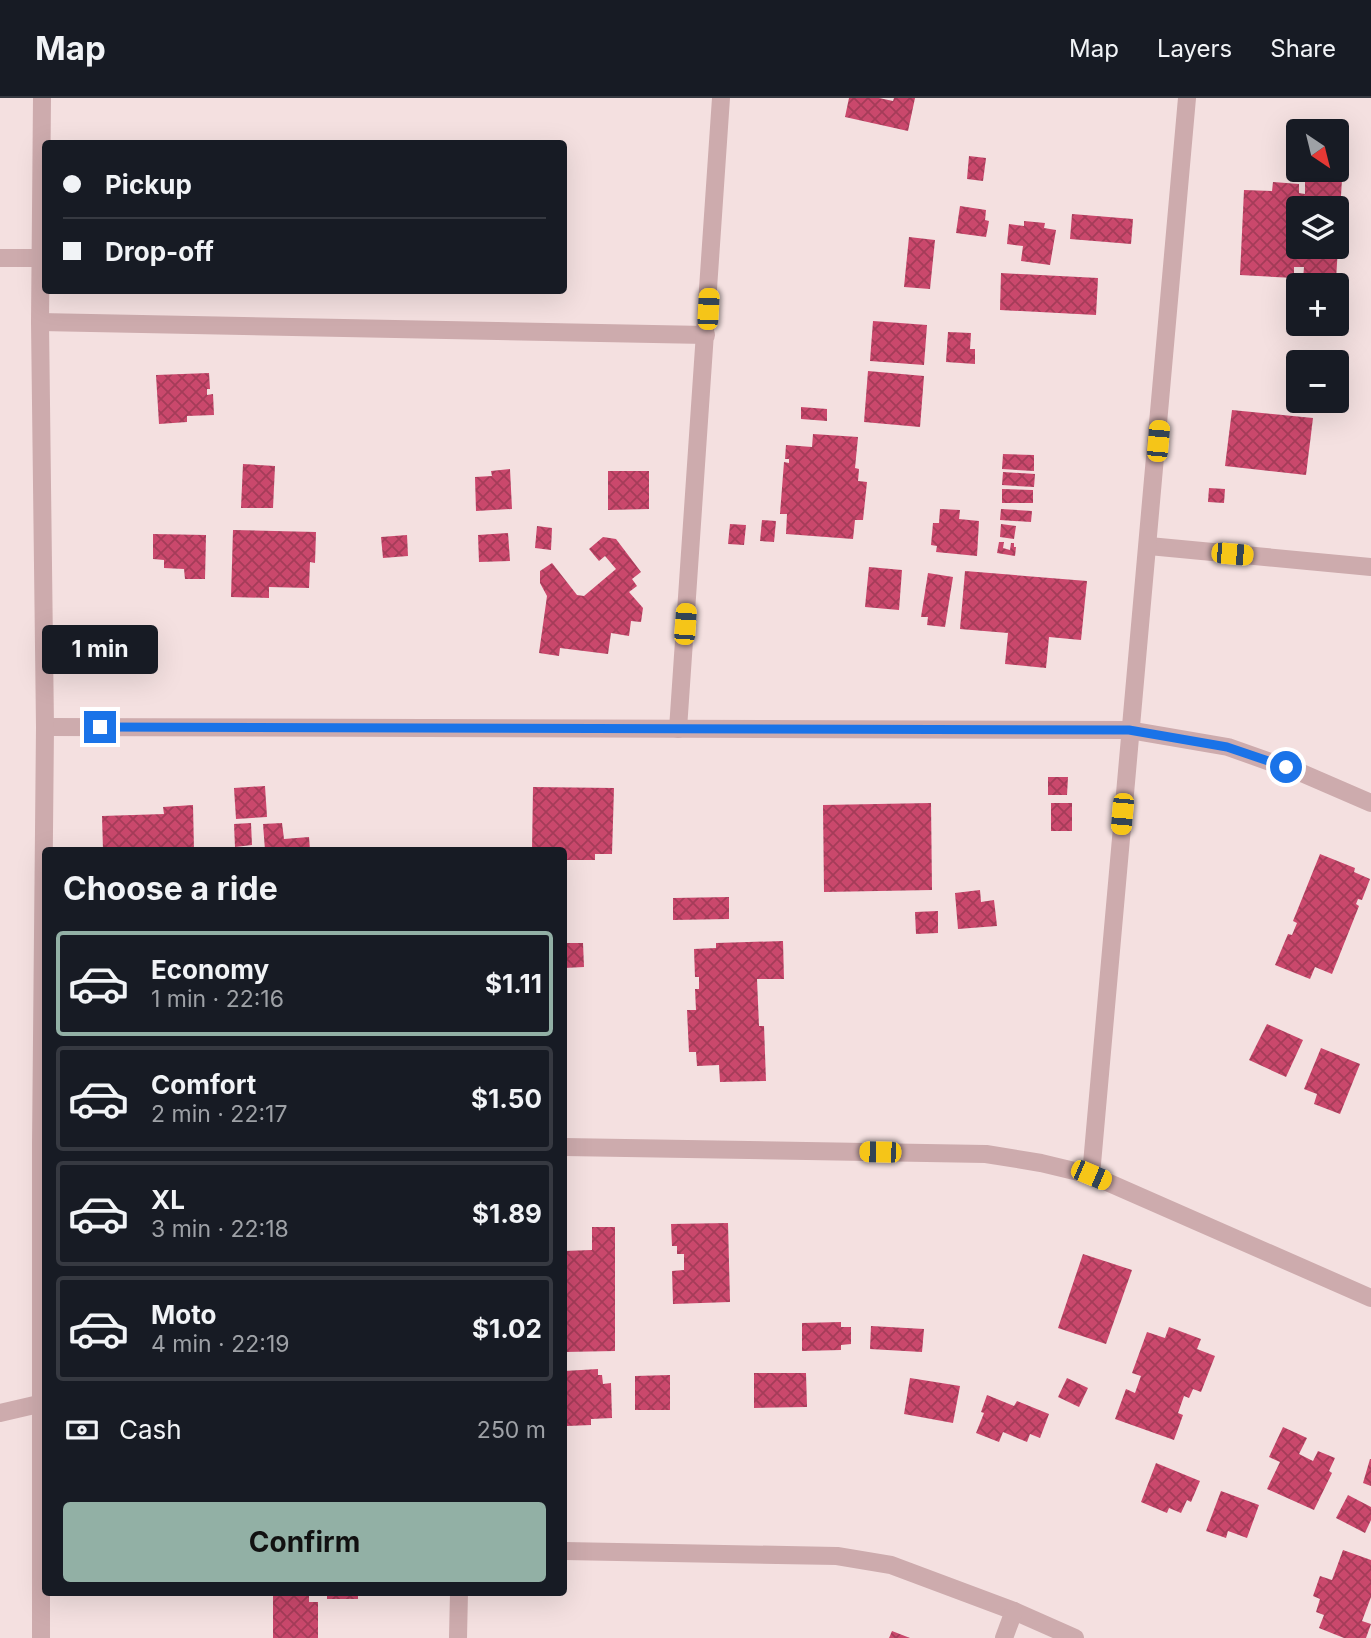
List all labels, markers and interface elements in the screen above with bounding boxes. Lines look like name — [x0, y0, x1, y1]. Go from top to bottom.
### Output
text: Map — [35, 28, 106, 68]
text: Map — [1069, 34, 1119, 63]
text: Layers — [1157, 34, 1232, 63]
text: Share — [1270, 34, 1336, 63]
north arrow — [1286, 119, 1349, 182]
map controls — [1286, 119, 1349, 413]
text: Pickup — [105, 169, 192, 200]
button: layers — [1286, 196, 1349, 259]
text: Drop-off — [105, 236, 214, 267]
button: + — [1286, 273, 1349, 336]
car — [697, 287, 720, 331]
button: − — [1286, 350, 1349, 413]
car — [1146, 419, 1171, 463]
car — [1211, 542, 1254, 566]
car — [674, 602, 697, 646]
callout: 1 min — [42, 626, 158, 674]
text: 1 min — [72, 635, 128, 663]
route end — [84, 711, 116, 743]
route start — [1270, 751, 1302, 783]
car — [1110, 792, 1135, 836]
text: Choose a ride — [63, 869, 278, 908]
icon: car — [67, 952, 130, 1015]
text: Economy — [151, 954, 269, 985]
text: $1.11 — [485, 968, 542, 999]
text: 1 min · 22:16 — [151, 985, 284, 1013]
icon: car — [67, 1067, 130, 1130]
text: Comfort — [151, 1069, 256, 1100]
text: $1.50 — [471, 1083, 542, 1114]
text: 2 min · 22:17 — [151, 1100, 287, 1128]
car — [859, 1141, 902, 1163]
car — [1068, 1157, 1115, 1193]
icon: car — [67, 1182, 130, 1245]
text: XL — [151, 1184, 185, 1215]
text: $1.89 — [472, 1198, 542, 1229]
text: 3 min · 22:18 — [151, 1215, 289, 1243]
icon: car — [67, 1297, 130, 1360]
text: Moto — [151, 1299, 216, 1330]
text: $1.02 — [472, 1313, 542, 1344]
text: 4 min · 22:19 — [151, 1330, 290, 1358]
icon: cash — [63, 1411, 101, 1449]
text: Cash — [119, 1414, 182, 1445]
text: 250 m — [477, 1416, 546, 1444]
button: Confirm — [63, 1502, 546, 1582]

